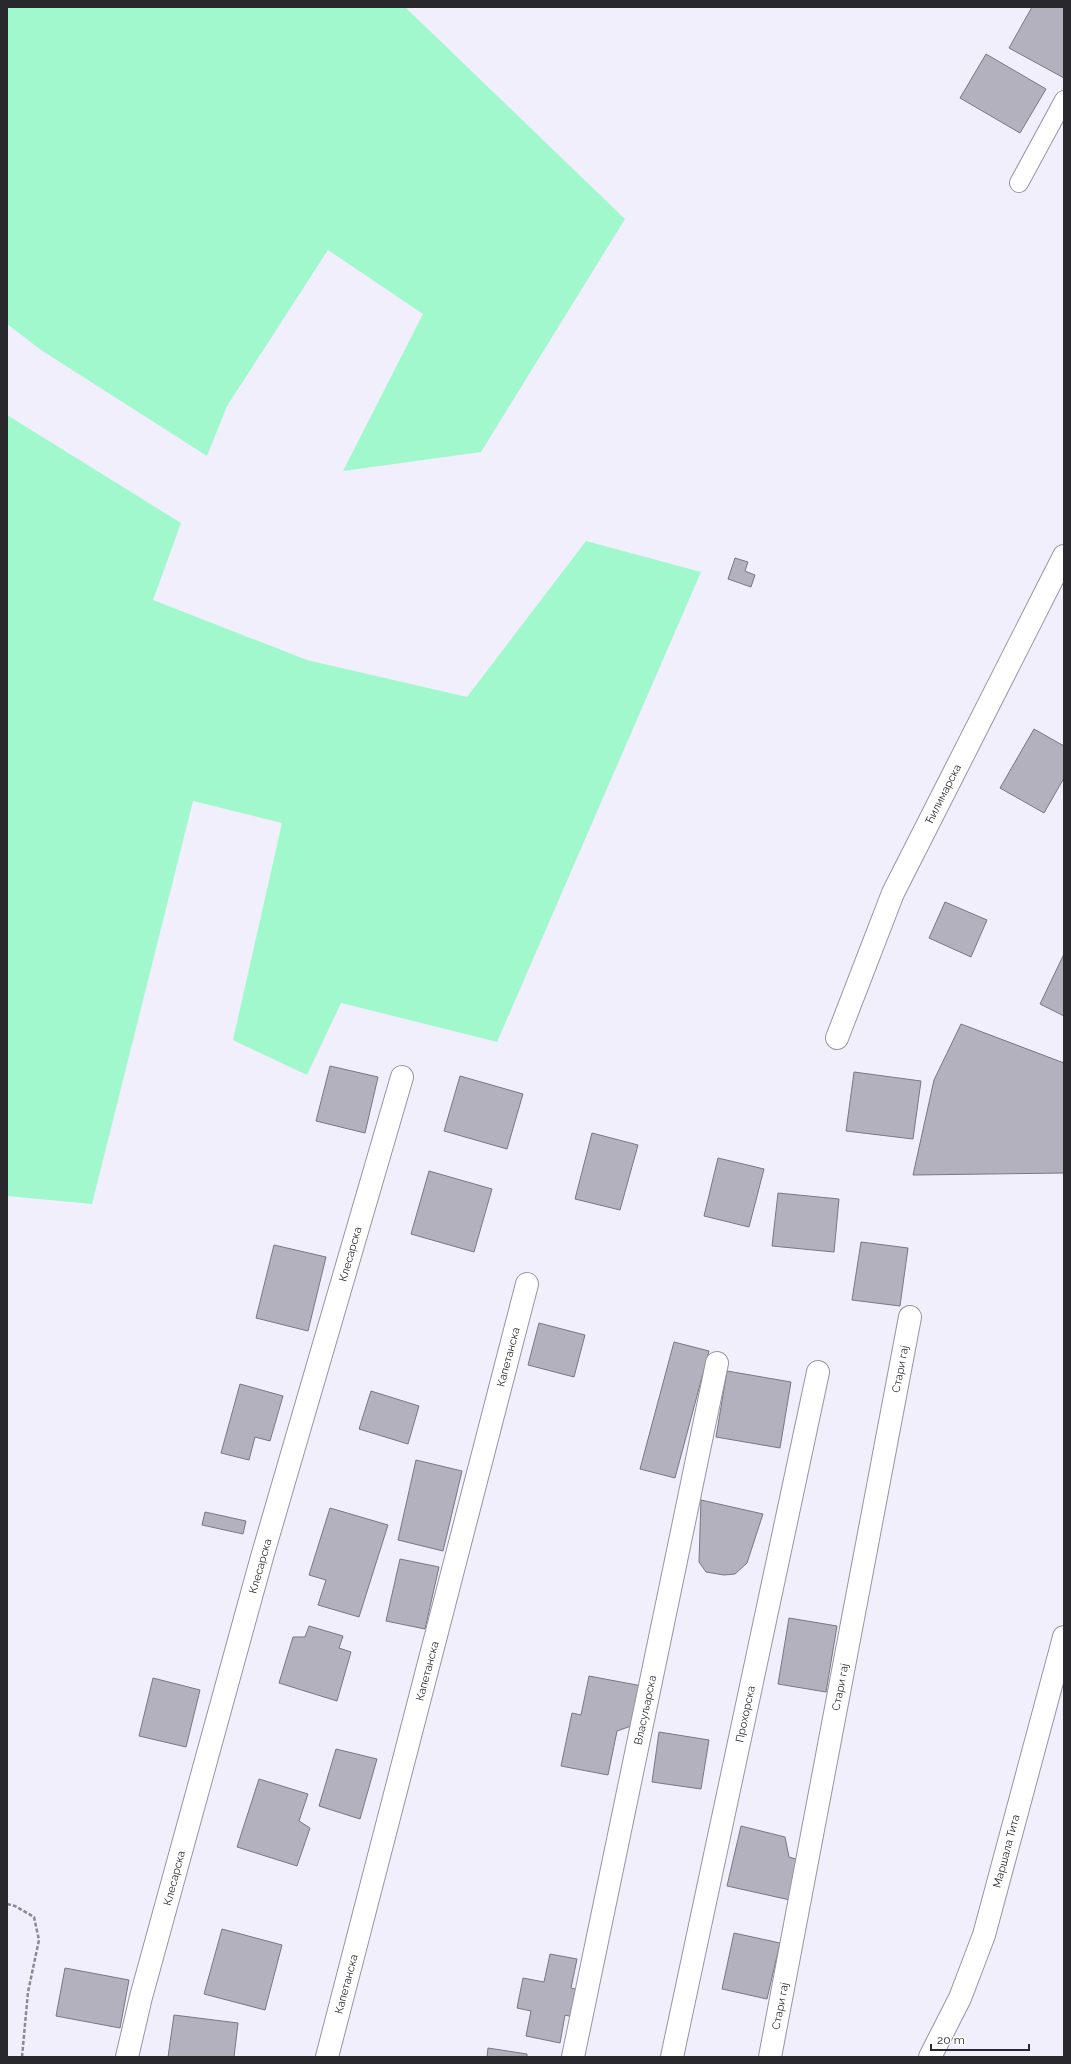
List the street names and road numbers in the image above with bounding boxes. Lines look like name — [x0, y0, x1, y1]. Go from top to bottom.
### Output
street label: Ћилимарска — [923, 762, 964, 826]
street label: Клесарска — [336, 1225, 364, 1283]
street label: Капетанска — [494, 1326, 523, 1388]
street label: Стари гај — [890, 1344, 911, 1394]
street label: Клесарска — [246, 1537, 274, 1595]
street label: Капетанска — [413, 1640, 442, 1702]
street label: Стари гај — [830, 1662, 851, 1712]
street label: Власуљарска — [632, 1674, 659, 1746]
street label: Прохорска — [733, 1684, 758, 1744]
street label: Маршала Тита — [990, 1813, 1023, 1889]
street label: Клесарска — [161, 1849, 188, 1907]
street label: Капетанска — [332, 1953, 361, 2015]
street label: Стари гај — [770, 1981, 791, 2031]

